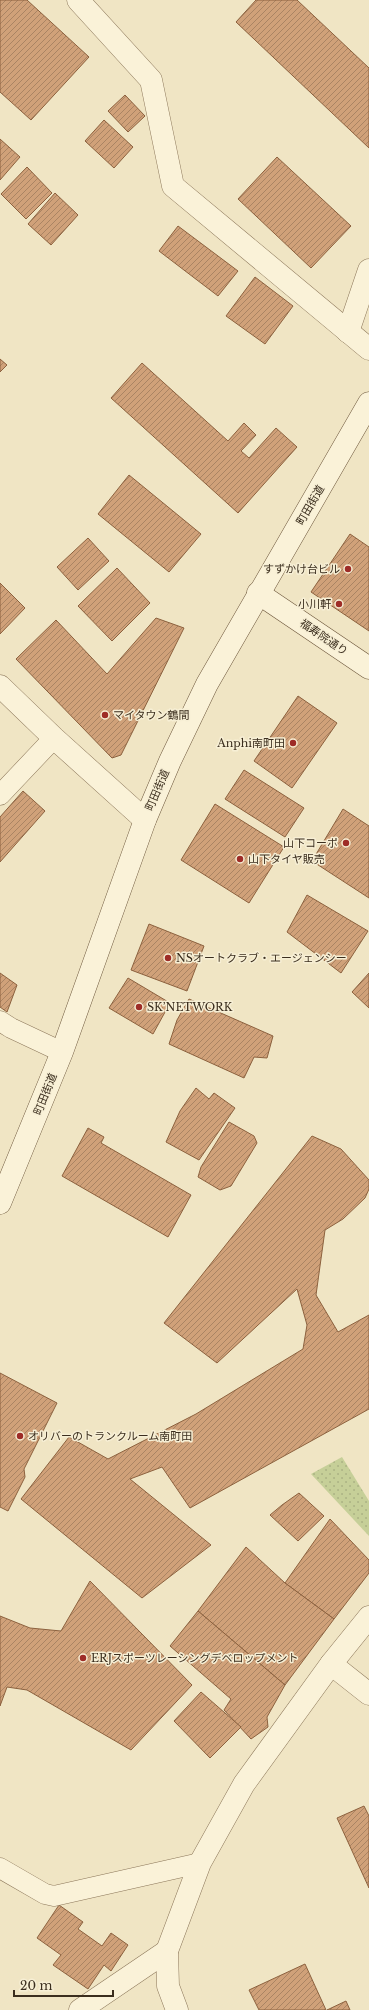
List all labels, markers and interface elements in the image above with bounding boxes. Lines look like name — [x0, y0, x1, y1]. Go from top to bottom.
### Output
street label: 町田街道 — [293, 482, 327, 528]
place label: すずかけ台ビル — [263, 562, 340, 576]
marker: すずかけ台ビル — [343, 564, 353, 574]
place label: 小川軒 — [298, 597, 332, 611]
marker: 小川軒 — [334, 599, 344, 609]
street label: 福寿院通り — [297, 616, 351, 658]
place label: マイタウン鶴間 — [113, 708, 190, 722]
marker: マイタウン鶴間 — [100, 710, 110, 720]
place label: Anphi南町田 — [216, 736, 285, 750]
marker: Anphi南町田 — [288, 738, 298, 748]
street label: 町田街道 — [142, 767, 172, 813]
place label: 山下コーポ — [283, 836, 338, 850]
marker: 山下コーポ — [341, 838, 351, 848]
place label: 山下タイヤ販売 — [248, 852, 325, 866]
marker: 山下タイヤ販売 — [235, 854, 245, 864]
place label: NSオートクラブ・エージェンシー — [176, 951, 347, 965]
marker: NSオートクラブ・エージェンシー — [163, 953, 173, 963]
place label: SK’NETWORK — [147, 1000, 233, 1014]
marker: SK’NETWORK — [134, 1002, 144, 1012]
street label: 町田街道 — [30, 1071, 60, 1117]
place label: オリバーのトランクルーム南町田 — [28, 1429, 192, 1443]
marker: オリバーのトランクルーム南町田 — [15, 1431, 25, 1441]
place label: ERJスポーツレーシングデベロップメント — [91, 1651, 299, 1665]
marker: ERJスポーツレーシングデベロップメント — [78, 1653, 88, 1663]
scale bar — [14, 1972, 113, 1998]
text: 20 m — [20, 1978, 52, 1993]

